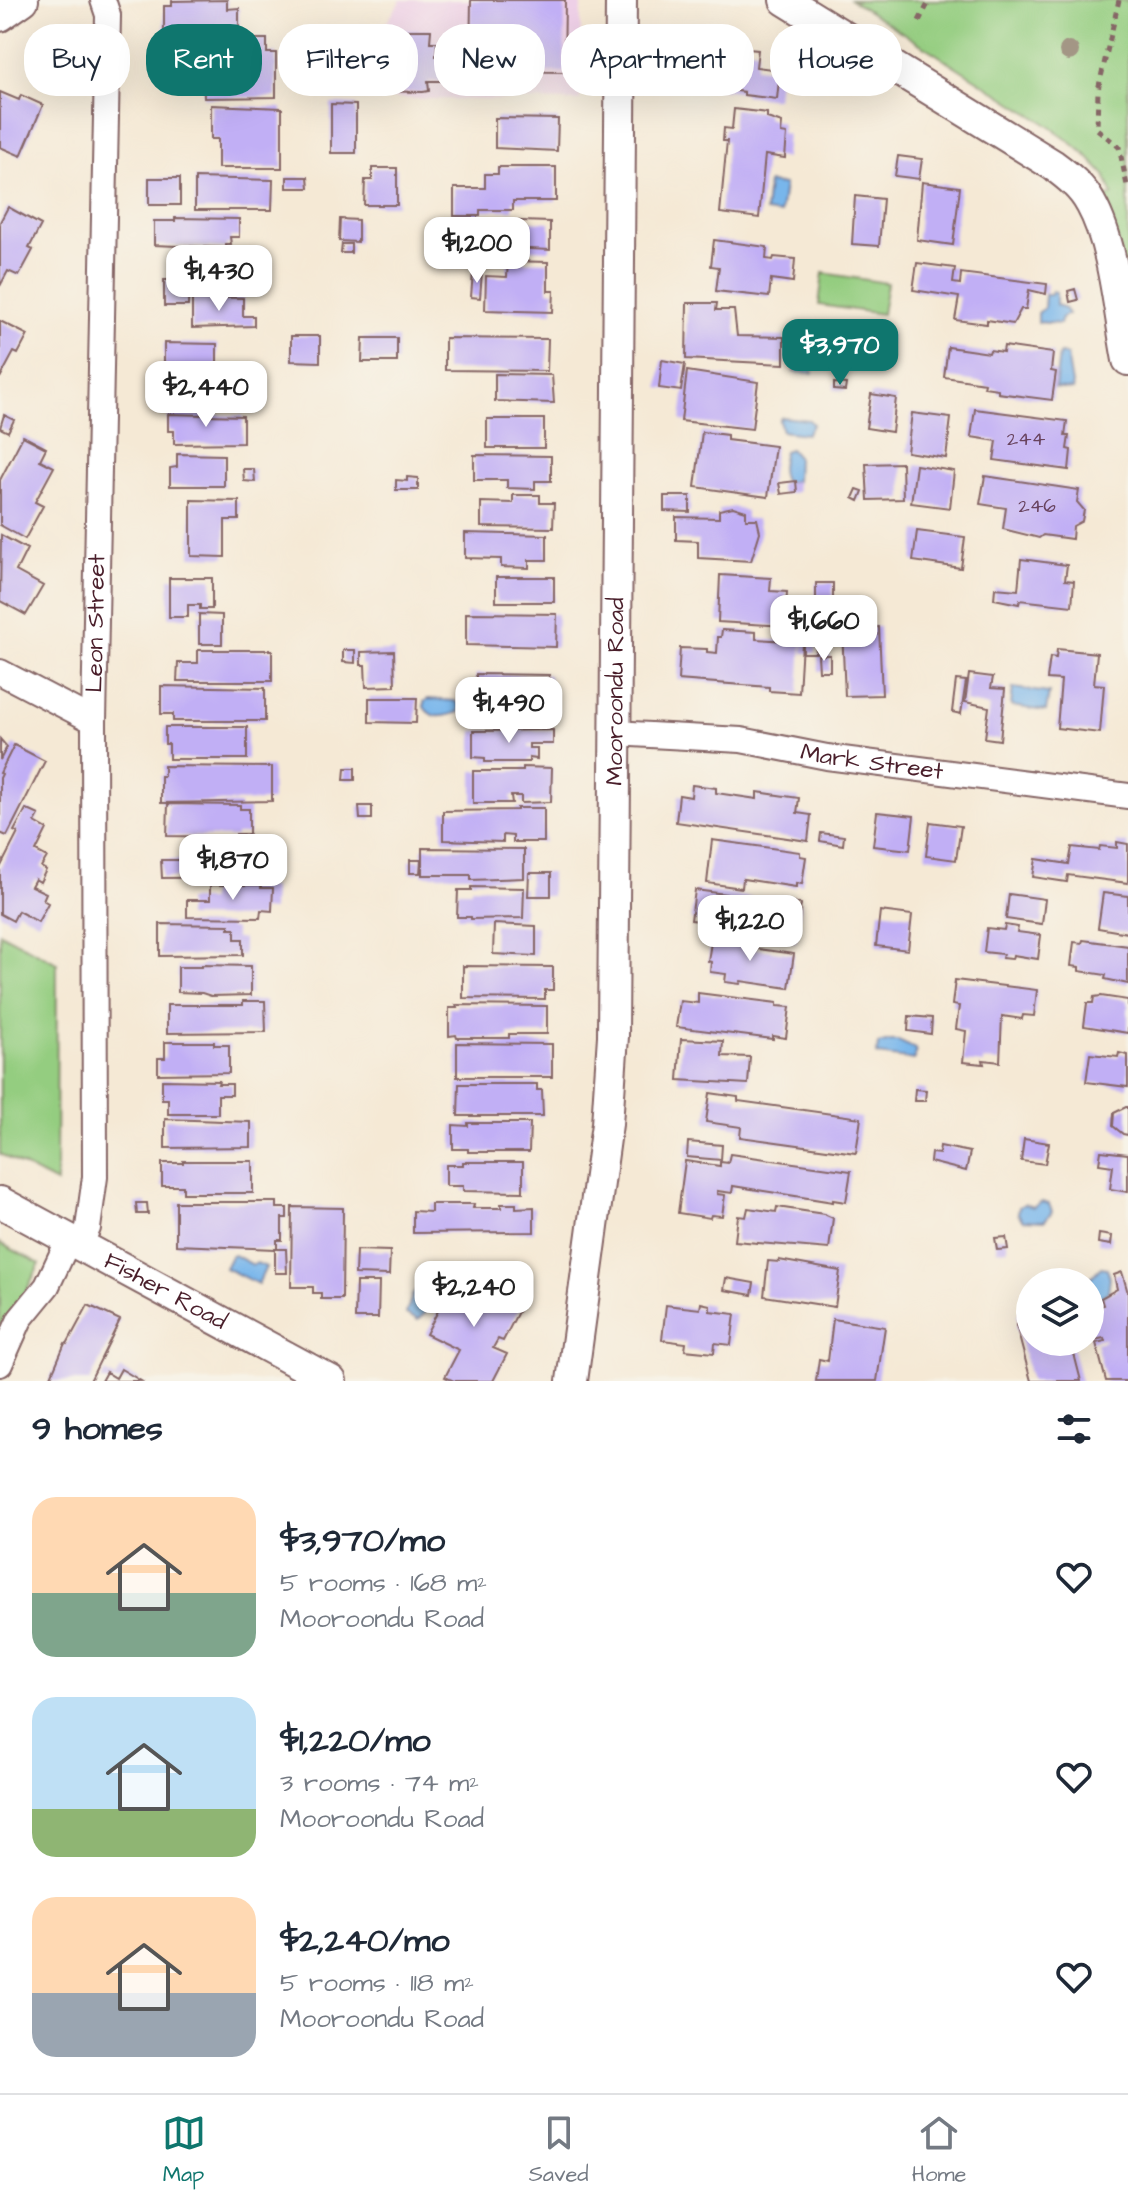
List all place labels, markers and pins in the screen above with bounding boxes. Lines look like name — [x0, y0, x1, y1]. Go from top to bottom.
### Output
pin: $1,200 — [412, 217, 542, 285]
pin: $1,430 — [154, 245, 284, 313]
pin: $3,970 — [775, 319, 905, 387]
pin: $2,440 — [141, 361, 271, 429]
pin: $1,660 — [759, 595, 889, 663]
pin: $1,490 — [444, 677, 574, 745]
pin: $1,870 — [168, 834, 298, 902]
pin: $1,220 — [685, 895, 815, 963]
pin: $2,240 — [409, 1261, 539, 1329]

